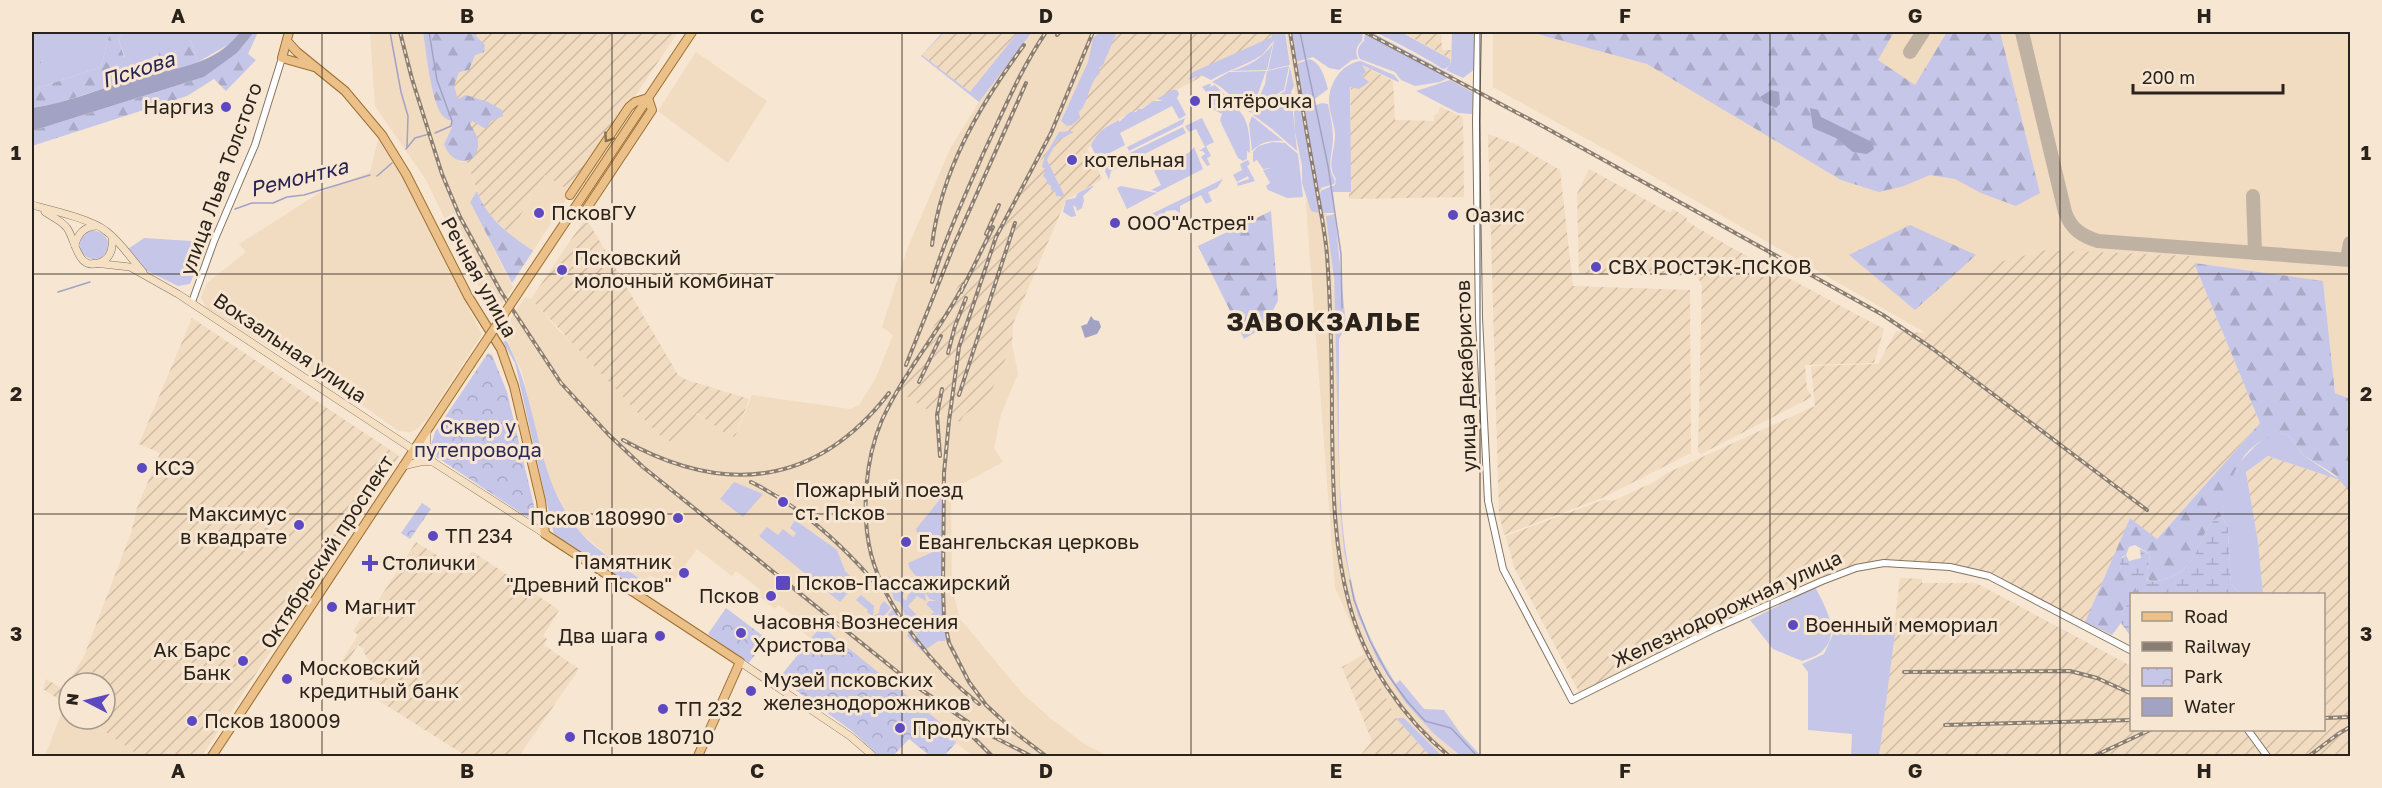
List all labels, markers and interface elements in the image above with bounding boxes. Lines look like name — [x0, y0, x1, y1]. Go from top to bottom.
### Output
text: A — [171, 3, 185, 27]
text: B — [460, 3, 474, 27]
text: C — [750, 3, 764, 27]
text: D — [1039, 3, 1053, 27]
text: E — [1330, 3, 1342, 27]
text: F — [1619, 3, 1631, 27]
text: G — [1908, 3, 1922, 27]
text: H — [2196, 3, 2212, 27]
water label: Пскова — [98, 45, 179, 93]
scale bar — [2133, 57, 2283, 95]
text: 200 m — [2142, 66, 2195, 88]
street label: улица Льва Толстого — [174, 79, 266, 278]
place label: Пятёрочка — [1207, 88, 1313, 112]
place label: Наргиз — [143, 94, 214, 118]
marker: Пятёрочка — [1188, 94, 1202, 108]
marker: Наргиз — [219, 100, 233, 114]
one-way arrow — [604, 132, 616, 142]
text: 1 — [11, 140, 21, 164]
text: 1 — [2361, 140, 2371, 164]
place label: котельная — [1084, 147, 1185, 171]
water label: Ремонтка — [247, 152, 352, 202]
marker: котельная — [1065, 153, 1079, 167]
place label: ПсковГУ — [551, 200, 636, 224]
place label: Оазис — [1465, 202, 1525, 226]
marker: ПсковГУ — [532, 206, 546, 220]
marker: Оазис — [1446, 208, 1460, 222]
place label: ООО"Астрея" — [1127, 210, 1255, 234]
street label: Речная улица — [437, 212, 523, 341]
marker: ООО"Астрея" — [1108, 216, 1122, 230]
place label: Псковский молочный комбинат — [574, 245, 774, 292]
place label: СВХ РОСТЭК-ПСКОВ — [1608, 254, 1812, 278]
marker: СВХ РОСТЭК-ПСКОВ — [1589, 260, 1603, 274]
marker: Псковский молочный комбинат — [555, 263, 569, 277]
street label: улица Декабристов — [1450, 279, 1480, 473]
street label: Вокзальная улица — [210, 287, 372, 407]
district label: ЗАВОКЗАЛЬЕ — [1226, 306, 1422, 337]
text: 2 — [10, 381, 22, 405]
text: 2 — [2360, 381, 2372, 405]
park label: Сквер у путепровода — [414, 414, 542, 461]
street label: Октябрьский проспект — [255, 450, 398, 653]
place label: КСЭ — [154, 455, 195, 479]
marker: КСЭ — [135, 461, 149, 475]
place label: Пожарный поезд ст. Псков — [795, 477, 963, 524]
marker: Пожарный поезд ст. Псков — [776, 495, 790, 509]
place label: Максимус в квадрате — [180, 501, 287, 548]
place label: Псков 180990 — [530, 505, 666, 529]
marker: Псков 180990 — [671, 511, 685, 525]
marker: Максимус в квадрате — [292, 518, 306, 532]
place label: ТП 234 — [445, 523, 513, 547]
marker: ТП 234 — [426, 529, 440, 543]
place label: Евангельская церковь — [918, 529, 1139, 553]
marker: Евангельская церковь — [899, 535, 913, 549]
street label: Железнодорожная улица — [1608, 544, 1845, 672]
place label: Памятник "Древний Псков" — [506, 549, 672, 596]
place label: Столички — [382, 550, 476, 574]
marker: Столички — [363, 556, 377, 570]
marker: Памятник "Древний Псков" — [677, 566, 691, 580]
place label: Псков-Пассажирский — [796, 570, 1010, 594]
marker: Псков-Пассажирский — [774, 574, 792, 592]
place label: Псков — [699, 583, 759, 607]
marker: Псков — [764, 589, 778, 603]
legend — [2130, 593, 2325, 731]
place label: Магнит — [344, 594, 416, 618]
marker: Магнит — [325, 600, 339, 614]
text: Road — [2184, 605, 2228, 627]
place label: Часовня Вознесения Христова — [753, 609, 959, 656]
place label: Военный мемориал — [1805, 612, 1998, 636]
marker: Военный мемориал — [1786, 618, 1800, 632]
text: 3 — [10, 621, 22, 645]
text: 3 — [2360, 621, 2372, 645]
place label: Два шага — [558, 623, 648, 647]
marker: Часовня Вознесения Христова — [734, 626, 748, 640]
marker: Два шага — [653, 629, 667, 643]
text: Railway — [2184, 635, 2251, 657]
place label: Ак Барс Банк — [153, 637, 231, 684]
marker: Ак Барс Банк — [236, 654, 250, 668]
place label: Московский кредитный банк — [299, 655, 459, 702]
text: Park — [2184, 665, 2223, 687]
place label: Музей псковских железнодорожников — [763, 667, 971, 714]
north arrow — [57, 671, 117, 731]
marker: Московский кредитный банк — [280, 672, 294, 686]
marker: Музей псковских железнодорожников — [744, 684, 758, 698]
text: N — [61, 692, 83, 706]
text: Water — [2184, 695, 2235, 717]
place label: ТП 232 — [675, 696, 742, 720]
marker: ТП 232 — [656, 702, 670, 716]
place label: Псков 180009 — [204, 708, 341, 732]
marker: Псков 180009 — [185, 714, 199, 728]
place label: Продукты — [912, 715, 1010, 739]
marker: Продукты — [893, 721, 907, 735]
place label: Псков 180710 — [582, 724, 714, 748]
marker: Псков 180710 — [563, 730, 577, 744]
text: A — [171, 758, 185, 782]
text: B — [460, 758, 474, 782]
text: C — [750, 758, 764, 782]
text: D — [1039, 758, 1053, 782]
text: E — [1330, 758, 1342, 782]
text: F — [1619, 758, 1631, 782]
text: G — [1908, 758, 1922, 782]
text: H — [2196, 758, 2212, 782]

